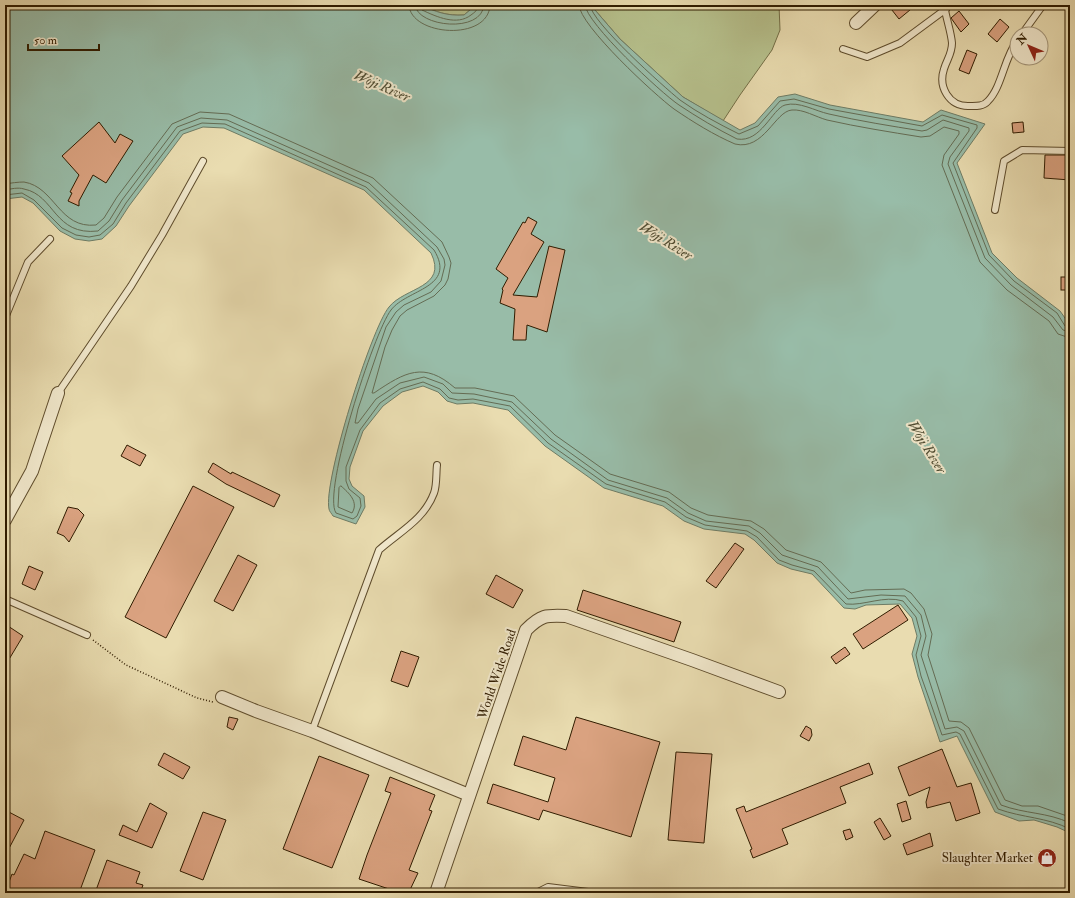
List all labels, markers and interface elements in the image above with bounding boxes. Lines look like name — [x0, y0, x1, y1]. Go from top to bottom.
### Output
scale bar — [28, 26, 99, 52]
north arrow — [1009, 26, 1049, 66]
text: N — [1013, 31, 1031, 48]
text: 50 m — [34, 33, 58, 48]
water label: Woji River — [351, 67, 413, 106]
water label: Woji River — [636, 218, 696, 264]
water label: Woji River — [904, 417, 950, 477]
street label: World Wide Road — [474, 626, 520, 722]
shop icon: Slaughter Market — [1036, 847, 1058, 869]
place label: Slaughter Market — [942, 850, 1033, 866]

